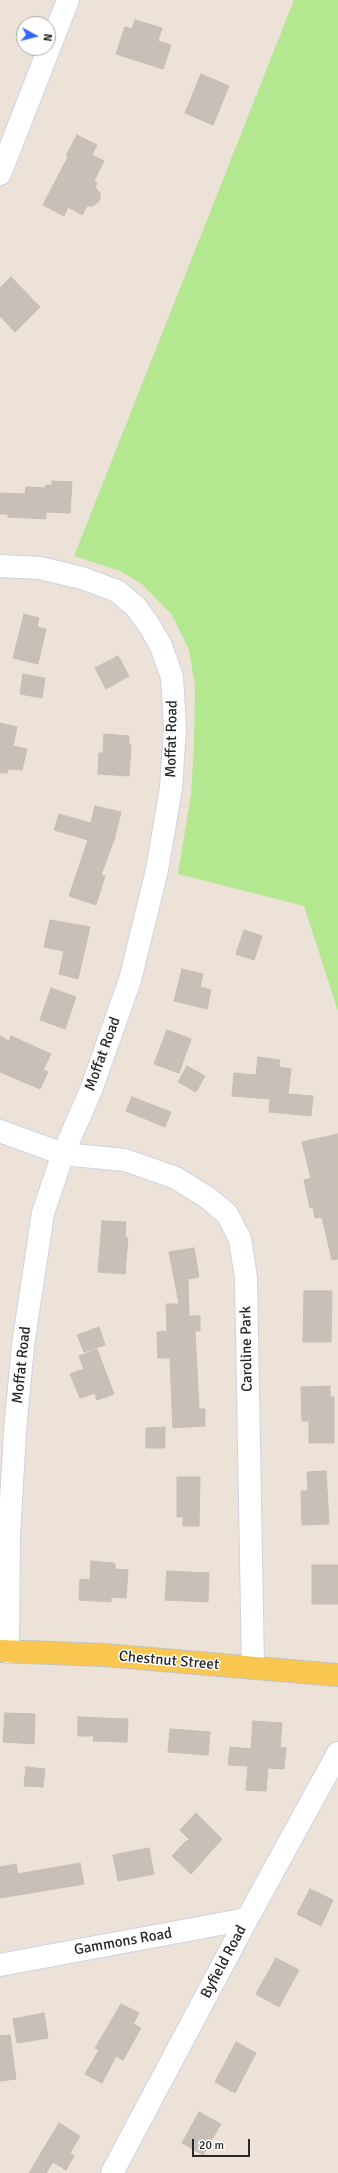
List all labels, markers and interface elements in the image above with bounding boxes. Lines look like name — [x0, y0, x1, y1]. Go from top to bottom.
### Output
north arrow — [16, 16, 56, 56]
text: N — [40, 33, 54, 42]
street label: Moffat Road — [162, 700, 182, 778]
street label: Moffat Road — [81, 1014, 125, 1094]
street label: Caroline Park — [237, 1306, 257, 1392]
street label: Moffat Road — [9, 1326, 35, 1404]
street label: Chestnut Street — [118, 1648, 220, 1674]
street label: Byfield Road — [197, 1922, 251, 2002]
street label: Gammons Road — [73, 1925, 173, 1959]
scale bar — [194, 2131, 252, 2157]
text: 20 m — [199, 2138, 224, 2153]

